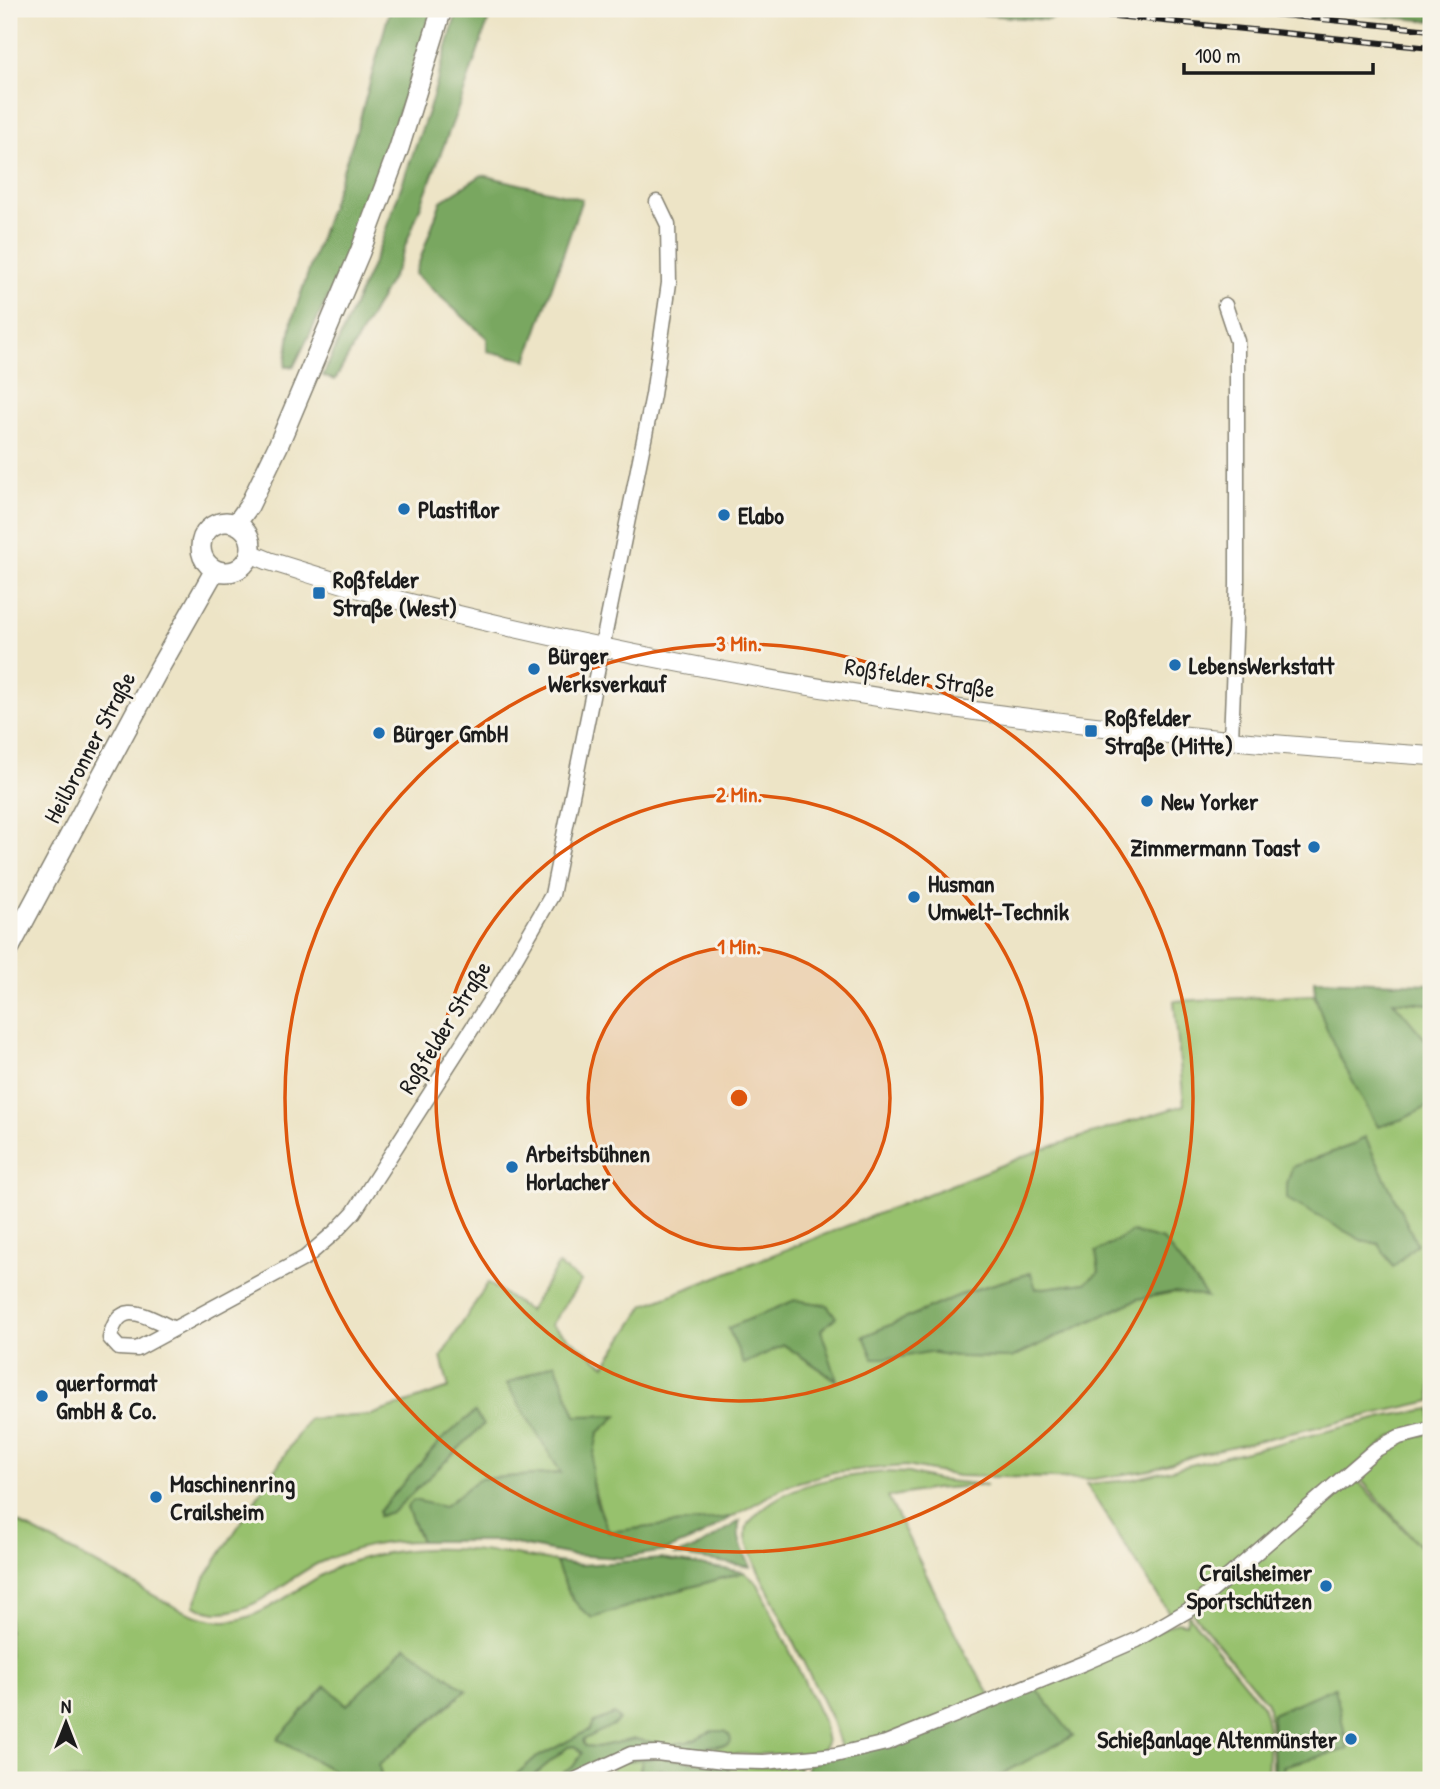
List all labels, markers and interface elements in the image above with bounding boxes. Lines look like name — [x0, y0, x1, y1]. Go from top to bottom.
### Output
scale bar — [1184, 32, 1374, 76]
text: 100 m — [1195, 41, 1241, 70]
place label: Plastiflor — [418, 493, 500, 525]
place label: Elabo — [738, 499, 784, 531]
marker: Plastiflor — [396, 501, 412, 517]
marker: Elabo — [716, 507, 732, 523]
place label: Roßfelder Straße (West) — [333, 563, 457, 624]
marker: Roßfelder Straße (West) — [311, 585, 327, 601]
text: 3 Min. — [716, 629, 762, 658]
place label: Bürger Werksverkauf — [548, 639, 667, 699]
street label: Roßfelder Straße — [843, 649, 998, 705]
place label: LebensWerkstatt — [1189, 649, 1335, 681]
marker: LebensWerkstatt — [1167, 657, 1183, 673]
marker: Bürger Werksverkauf — [526, 661, 542, 677]
street label: Heilbronner Straße — [36, 665, 143, 828]
place label: Roßfelder Straße (Mitte) — [1105, 701, 1233, 762]
place label: Bürger GmbH — [393, 717, 508, 750]
marker: Roßfelder Straße (Mitte) — [1083, 723, 1099, 739]
marker: Bürger GmbH — [371, 725, 387, 741]
text: 2 Min. — [716, 780, 762, 809]
place label: New Yorker — [1161, 785, 1259, 817]
marker: New Yorker — [1139, 793, 1155, 809]
place label: Zimmermann Toast — [1130, 831, 1301, 863]
marker: Zimmermann Toast — [1306, 839, 1322, 855]
place label: Husman Umwelt-Technik — [928, 867, 1069, 927]
marker: Husman Umwelt-Technik — [906, 889, 922, 905]
text: 1 Min. — [717, 932, 761, 961]
street label: Roßfelder Straße — [390, 954, 498, 1100]
centre of rings — [727, 1086, 751, 1110]
place label: Arbeitsbühnen Horlacher — [526, 1137, 650, 1197]
marker: Arbeitsbühnen Horlacher — [504, 1159, 520, 1175]
place label: querformat GmbH & Co. — [56, 1366, 158, 1426]
marker: querformat GmbH & Co. — [34, 1388, 50, 1404]
place label: Maschinenring Crailsheim — [170, 1467, 295, 1527]
marker: Maschinenring Crailsheim — [148, 1489, 164, 1505]
place label: Crailsheimer Sportschützen — [1186, 1556, 1313, 1617]
marker: Crailsheimer Sportschützen — [1318, 1578, 1334, 1594]
north arrow — [32, 1688, 102, 1758]
text: N — [61, 1693, 71, 1719]
place label: Schießanlage Altenmünster — [1097, 1723, 1338, 1756]
marker: Schießanlage Altenmünster — [1343, 1731, 1359, 1747]

